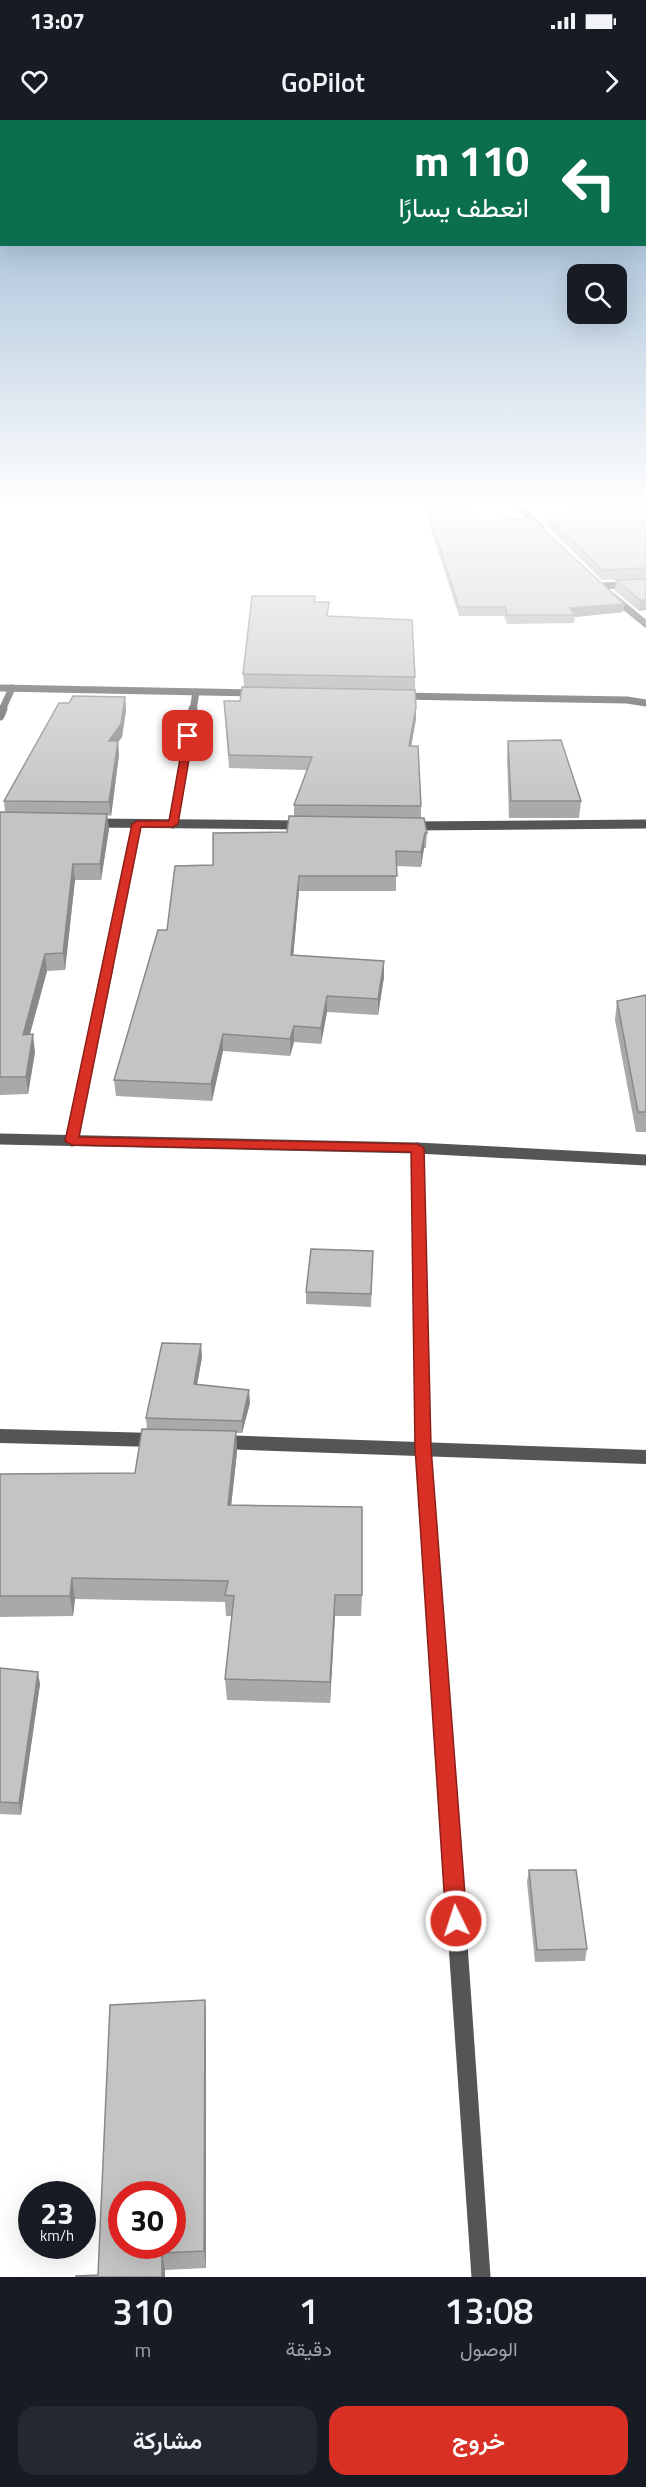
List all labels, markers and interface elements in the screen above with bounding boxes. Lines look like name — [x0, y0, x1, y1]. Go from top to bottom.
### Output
text: 13:07 — [30, 4, 85, 38]
text: GoPilot — [281, 61, 365, 102]
icon: heart — [18, 65, 51, 98]
icon: forward — [595, 65, 628, 98]
text: 110 m — [414, 128, 529, 192]
icon: left — [550, 144, 628, 222]
text: انعطف يسارًا — [398, 186, 529, 227]
map controls — [567, 264, 627, 324]
button: search — [567, 264, 627, 324]
pin — [162, 710, 213, 761]
icon: arrive — [171, 719, 204, 752]
position arrow — [424, 1889, 488, 1953]
speed limit sign: 30 — [108, 2181, 186, 2259]
text: 23 — [40, 2190, 74, 2236]
text: km/h — [40, 2224, 74, 2247]
text: 1 — [299, 2283, 319, 2338]
text: 13:08 — [444, 2283, 534, 2338]
text: 310 — [113, 2284, 173, 2339]
text: دقيقة — [285, 2333, 332, 2364]
text: الوصول — [460, 2333, 518, 2364]
text: m — [134, 2334, 151, 2365]
button: مشاركة — [18, 2406, 317, 2475]
button: خروج — [329, 2406, 628, 2475]

